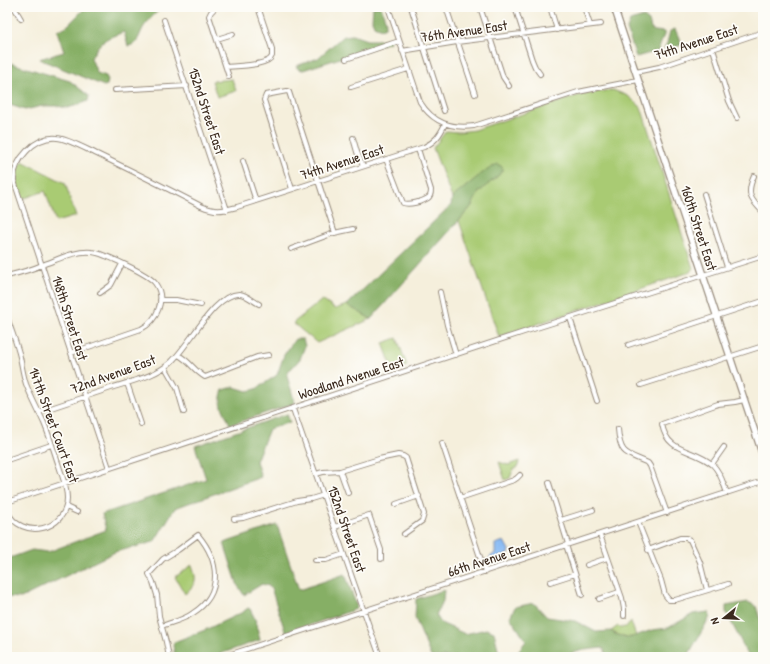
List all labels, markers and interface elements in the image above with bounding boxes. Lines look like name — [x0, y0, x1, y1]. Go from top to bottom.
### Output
street label: 76th Avenue East — [420, 15, 509, 46]
street label: 74th Avenue East — [652, 19, 740, 64]
street label: 152nd Street East — [184, 65, 231, 157]
street label: 74th Avenue East — [298, 139, 386, 184]
street label: 160th Street East — [677, 183, 722, 273]
street label: 148th Street East — [48, 273, 93, 363]
street label: 72nd Avenue East — [68, 349, 158, 398]
street label: Woodland Avenue East — [296, 351, 406, 404]
street label: 147th Street Court East — [25, 365, 84, 485]
street label: 152nd Street East — [324, 483, 371, 575]
street label: 66th Avenue East — [445, 536, 533, 581]
north arrow — [704, 598, 744, 638]
text: N — [707, 616, 722, 626]

